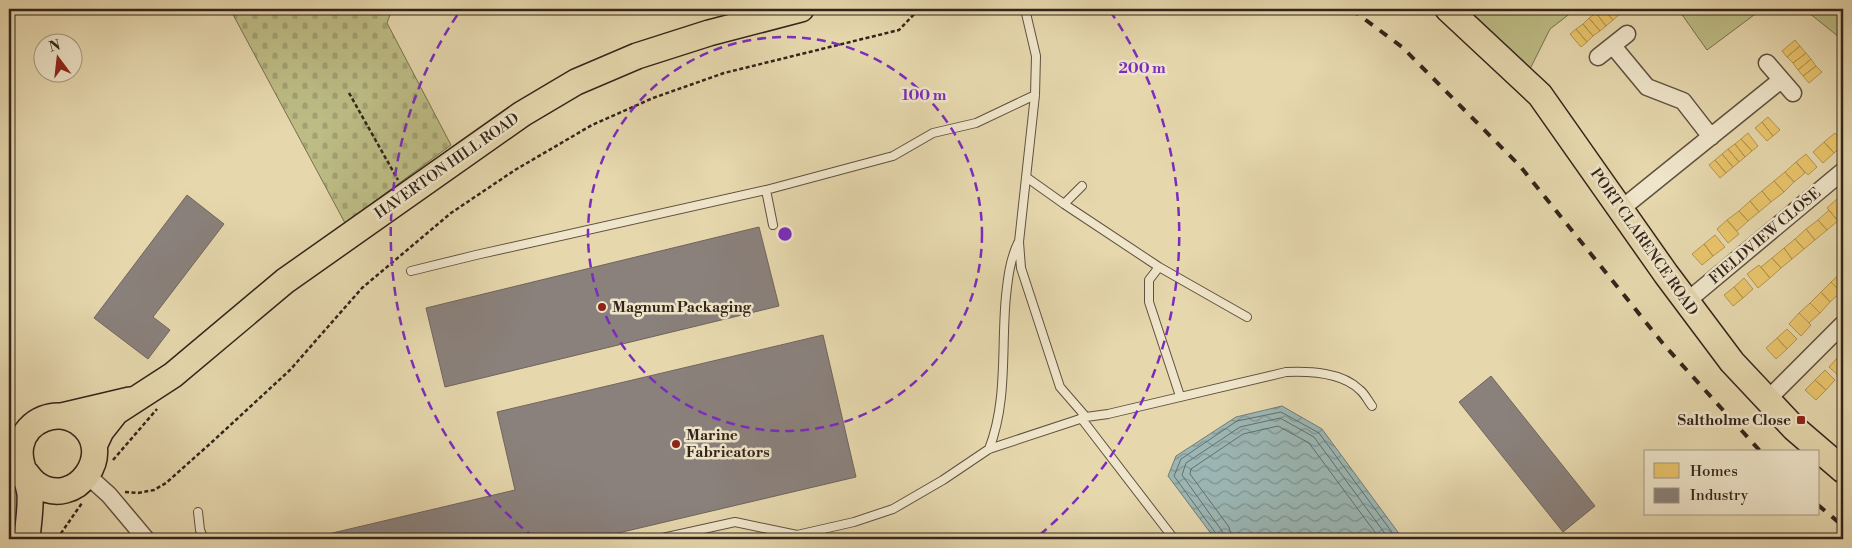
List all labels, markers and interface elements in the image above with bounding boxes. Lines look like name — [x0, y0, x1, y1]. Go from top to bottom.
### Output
north arrow — [32, 32, 82, 82]
text: N — [47, 36, 63, 57]
text: 200 m — [1118, 59, 1166, 78]
text: 100 m — [902, 86, 947, 105]
street label: HAVERTON HILL ROAD — [371, 109, 523, 223]
street label: PORT CLARENCE ROAD — [1586, 165, 1702, 319]
street label: FIELDVIEW CLOSE — [1705, 184, 1825, 288]
centre of rings — [776, 225, 794, 243]
place label: Magnum Packaging — [612, 298, 752, 317]
marker: Magnum Packaging — [596, 301, 608, 313]
place label: Saltholme Close — [1678, 411, 1791, 430]
marker: Saltholme Close — [1795, 414, 1807, 426]
place label: Marine Fabricators — [686, 426, 770, 462]
marker: Marine Fabricators — [670, 438, 682, 450]
legend — [1644, 450, 1820, 516]
text: Homes — [1690, 462, 1738, 481]
text: Industry — [1690, 486, 1749, 505]

